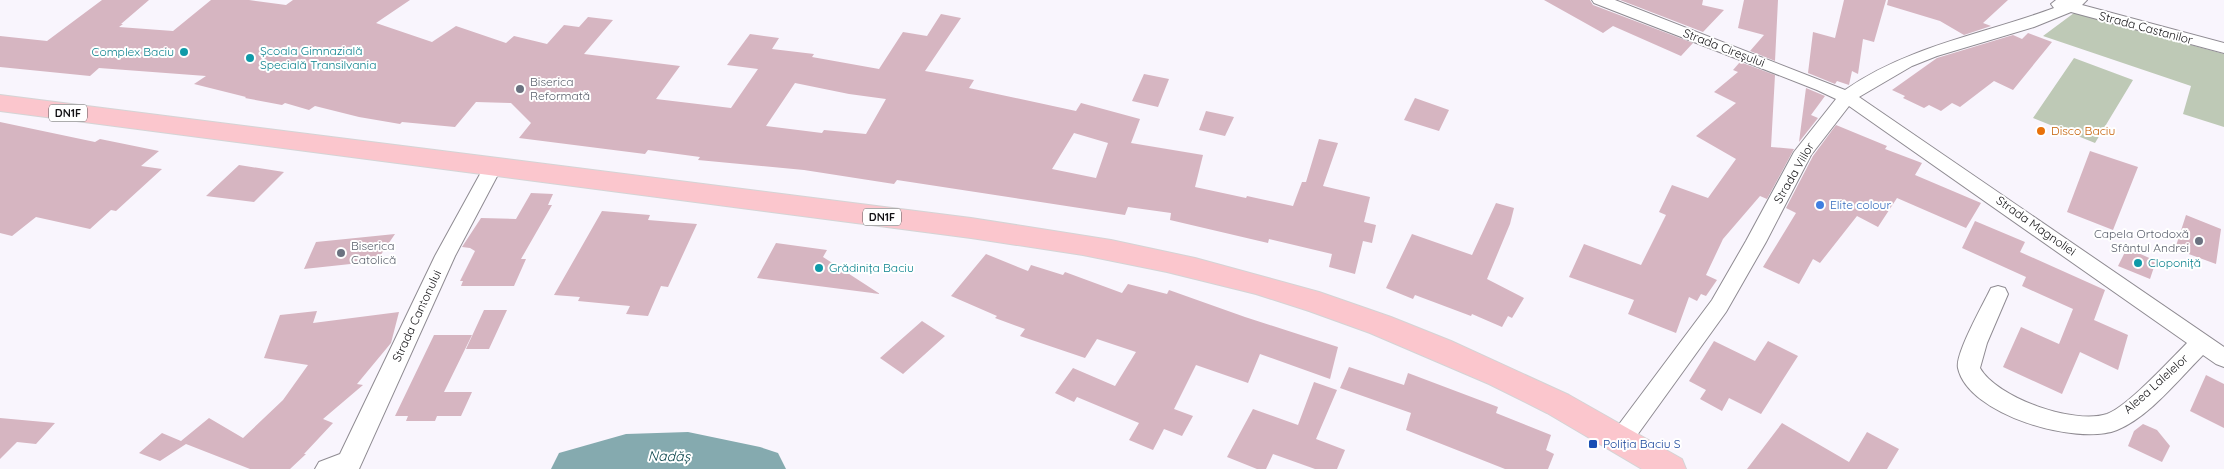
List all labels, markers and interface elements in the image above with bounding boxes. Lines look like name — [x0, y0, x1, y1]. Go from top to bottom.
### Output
street label: Strada Castanilor — [2098, 8, 2195, 47]
street label: Strada Cireșului — [1681, 25, 1767, 70]
place label: Școala Gimnazială Specială Transilvania — [260, 43, 376, 72]
place label: Complex Baciu — [92, 44, 174, 59]
marker: Complex Baciu — [178, 46, 190, 58]
marker: Școala Gimnazială Specială Transilvania — [244, 52, 256, 64]
place label: Biserica Reformată — [530, 74, 590, 103]
marker: Biserica Reformată — [514, 83, 526, 95]
road number: DN1F — [49, 105, 87, 122]
place label: Disco Baciu — [2051, 123, 2115, 138]
marker: Disco Baciu — [2035, 125, 2047, 137]
street label: Strada Viilor — [1770, 139, 1817, 206]
street label: Strada Magnoliei — [1994, 193, 2079, 259]
place label: Elite colour — [1830, 197, 1891, 212]
marker: Elite colour — [1814, 199, 1826, 211]
road number: DN1F — [863, 208, 901, 226]
place label: Capela Ortodoxă Sfântul Andrei — [2094, 226, 2189, 255]
marker: Capela Ortodoxă Sfântul Andrei — [2193, 235, 2205, 247]
place label: Biserica Catolică — [351, 238, 396, 267]
marker: Biserica Catolică — [335, 247, 347, 259]
place label: Cloponiță — [2148, 255, 2201, 270]
marker: Cloponiță — [2132, 257, 2144, 269]
place label: Grădinița Baciu — [829, 260, 914, 275]
marker: Grădinița Baciu — [813, 262, 825, 274]
street label: Strada Cantonului — [389, 268, 444, 364]
street label: Aleea Lalelelor — [2120, 351, 2191, 416]
place label: Poliția Baciu S — [1603, 436, 1681, 451]
marker: Poliția Baciu S — [1587, 438, 1599, 450]
water label: Nadăș — [648, 447, 692, 465]

